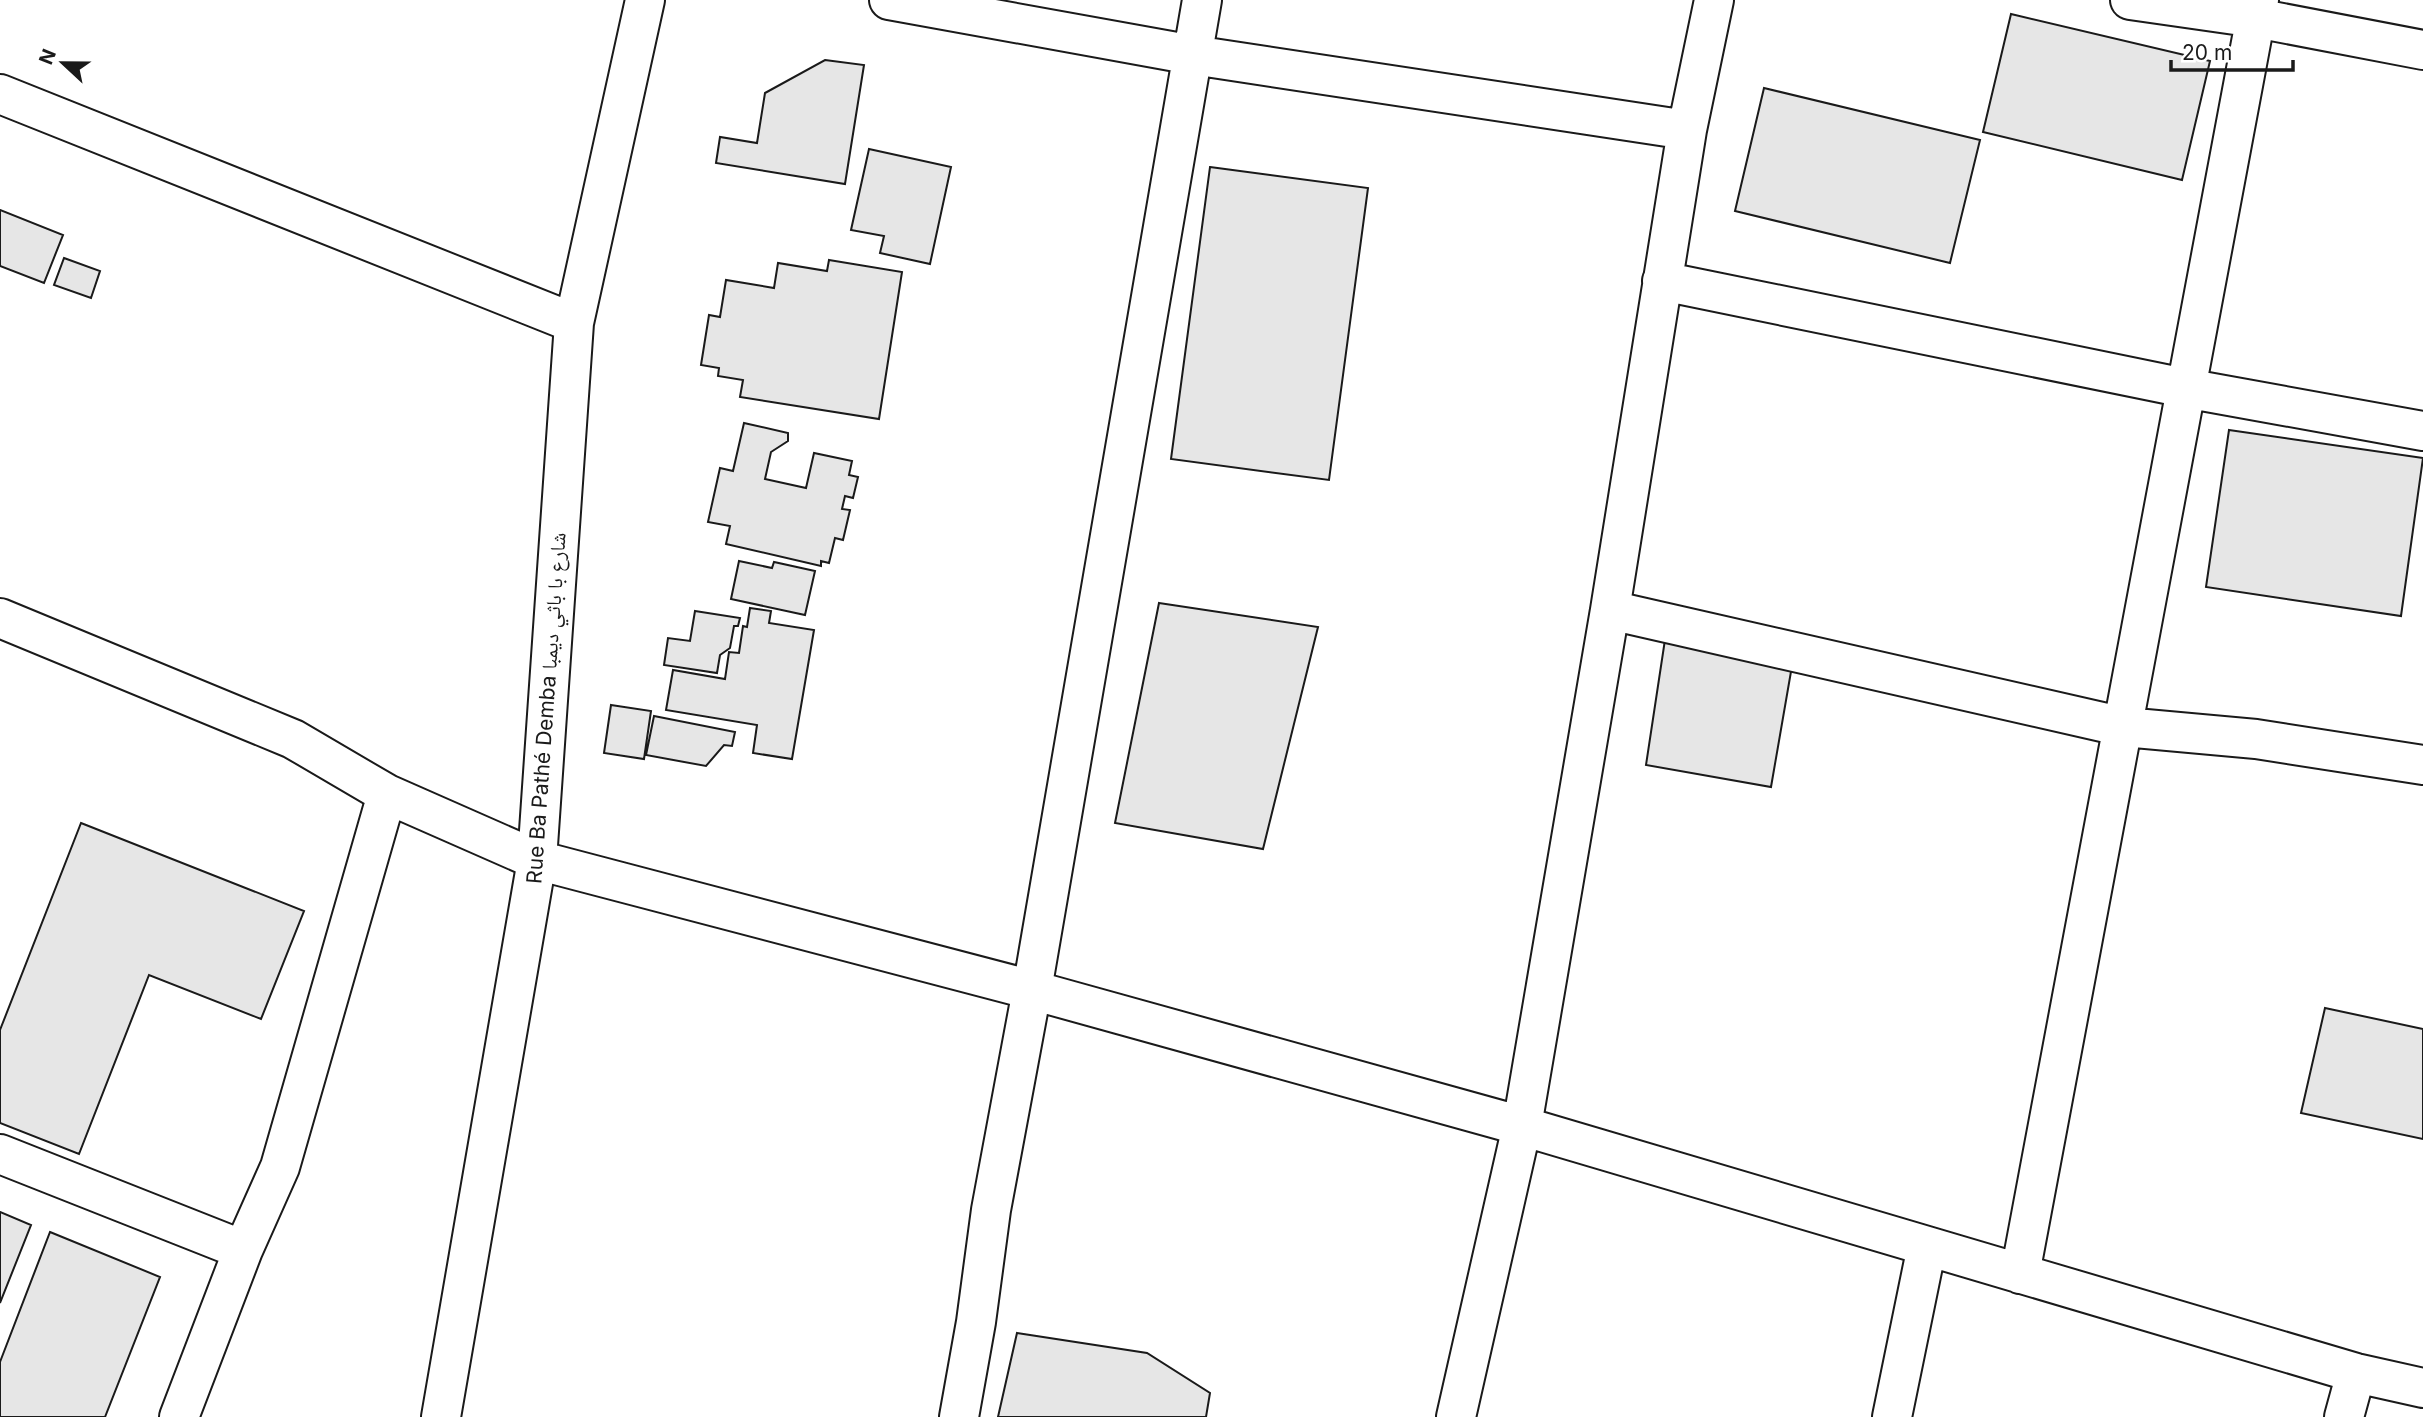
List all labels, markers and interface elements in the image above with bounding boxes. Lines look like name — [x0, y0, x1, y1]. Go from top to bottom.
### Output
north arrow — [28, 28, 98, 98]
scale bar — [2171, 28, 2294, 72]
text: 20 m — [2182, 40, 2232, 65]
text: N — [34, 46, 61, 68]
street label: Rue Ba Pathé Demba شارع با باثي ديمبا — [521, 531, 575, 885]

